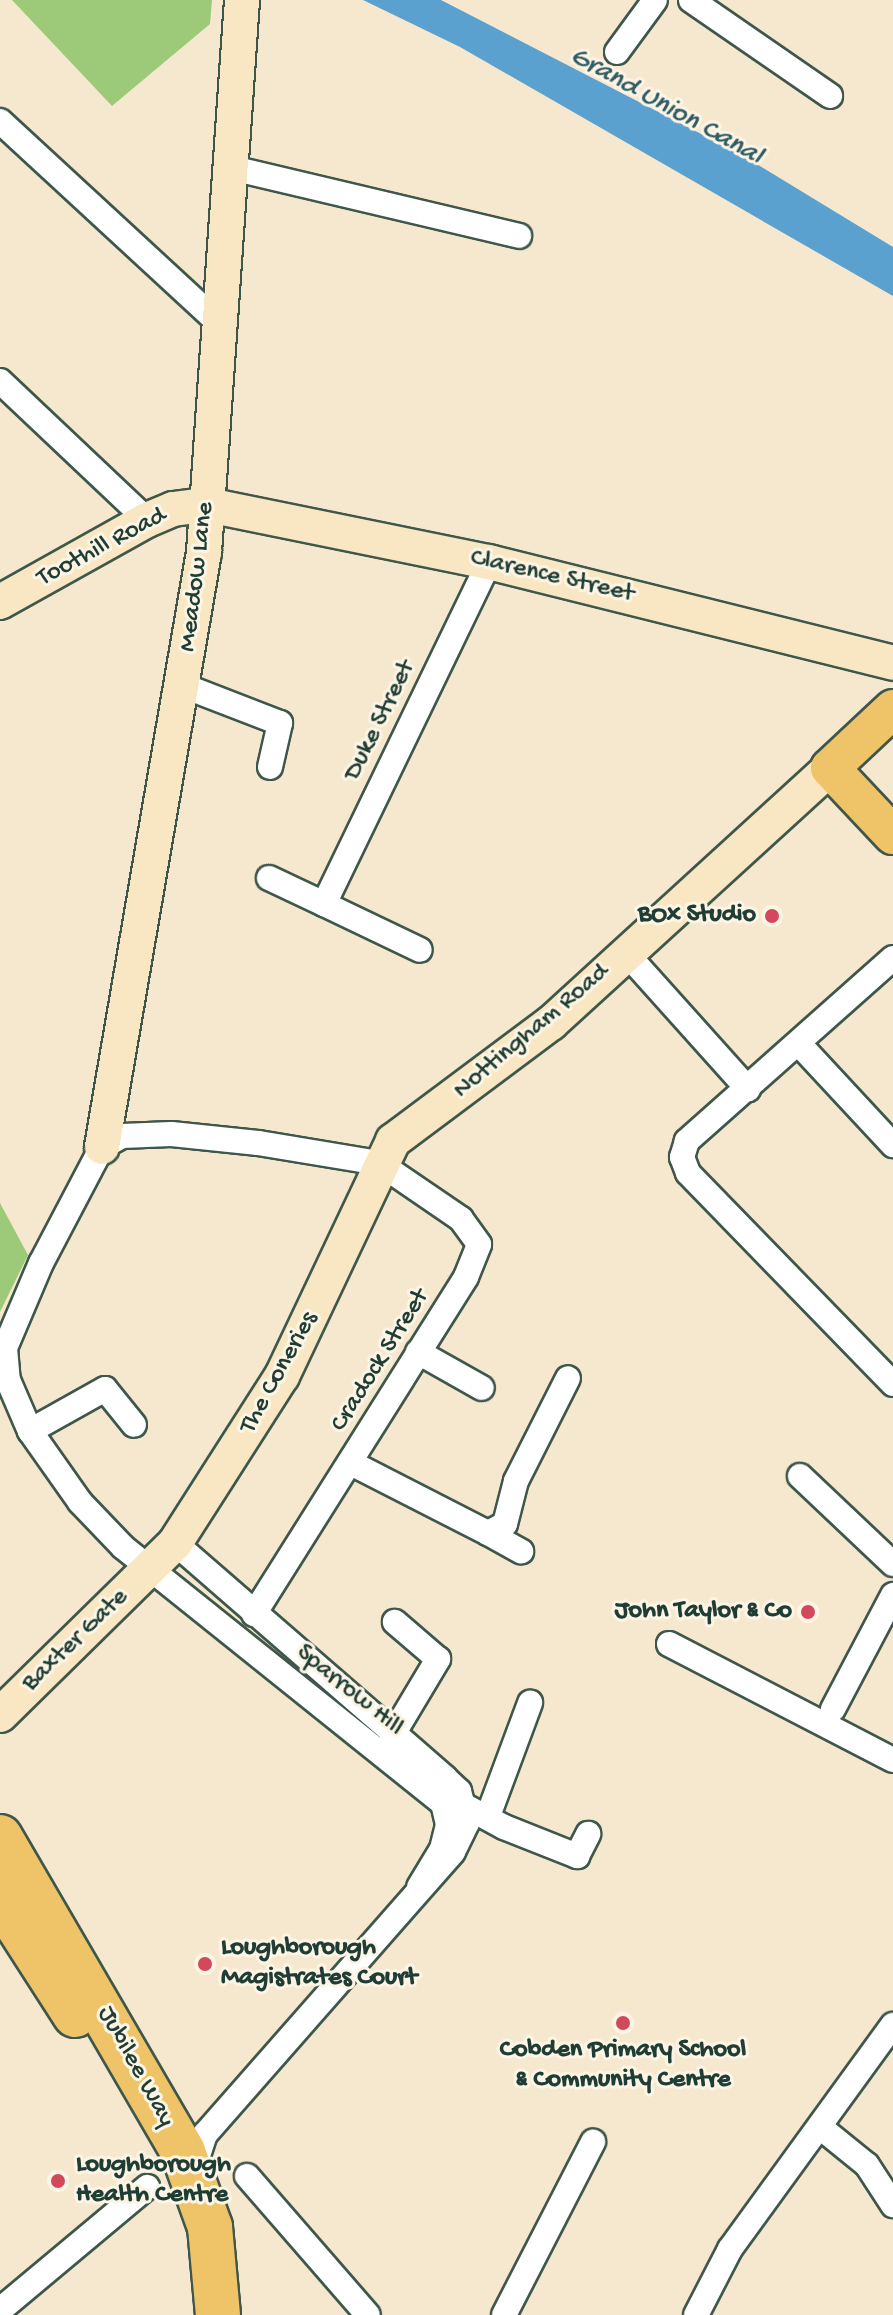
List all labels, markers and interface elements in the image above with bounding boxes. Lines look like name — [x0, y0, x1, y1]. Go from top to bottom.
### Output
water label: Grand Union Canal — [564, 40, 768, 174]
street label: Meadow Lane — [173, 500, 223, 654]
street label: Toothill Road — [32, 501, 172, 595]
street label: Clarence Street — [467, 543, 637, 611]
street label: Duke Street — [339, 656, 423, 786]
place label: BOx Studio — [638, 900, 756, 932]
marker: BOx Studio — [763, 907, 781, 925]
street label: Nottingham Road — [448, 958, 616, 1106]
street label: Cradock Street — [325, 1284, 437, 1438]
street label: The Coneries — [234, 1307, 326, 1439]
street label: Baxter Gate — [16, 1583, 136, 1699]
place label: John Taylor & Co — [615, 1596, 792, 1628]
marker: John Taylor & Co — [799, 1603, 817, 1621]
street label: Sparrow Hill — [289, 1638, 409, 1744]
place label: Loughborough Magistrates Court — [221, 1933, 417, 1994]
marker: Loughborough Magistrates Court — [196, 1955, 214, 1973]
street label: Jubilee Way — [89, 2001, 181, 2133]
marker: Cobden Primary School & Community Centre — [614, 2014, 632, 2032]
place label: Cobden Primary School & Community Centre — [500, 2035, 746, 2096]
place label: Loughborough Health Centre — [76, 2150, 231, 2212]
marker: Loughborough Health Centre — [47, 2170, 69, 2192]

